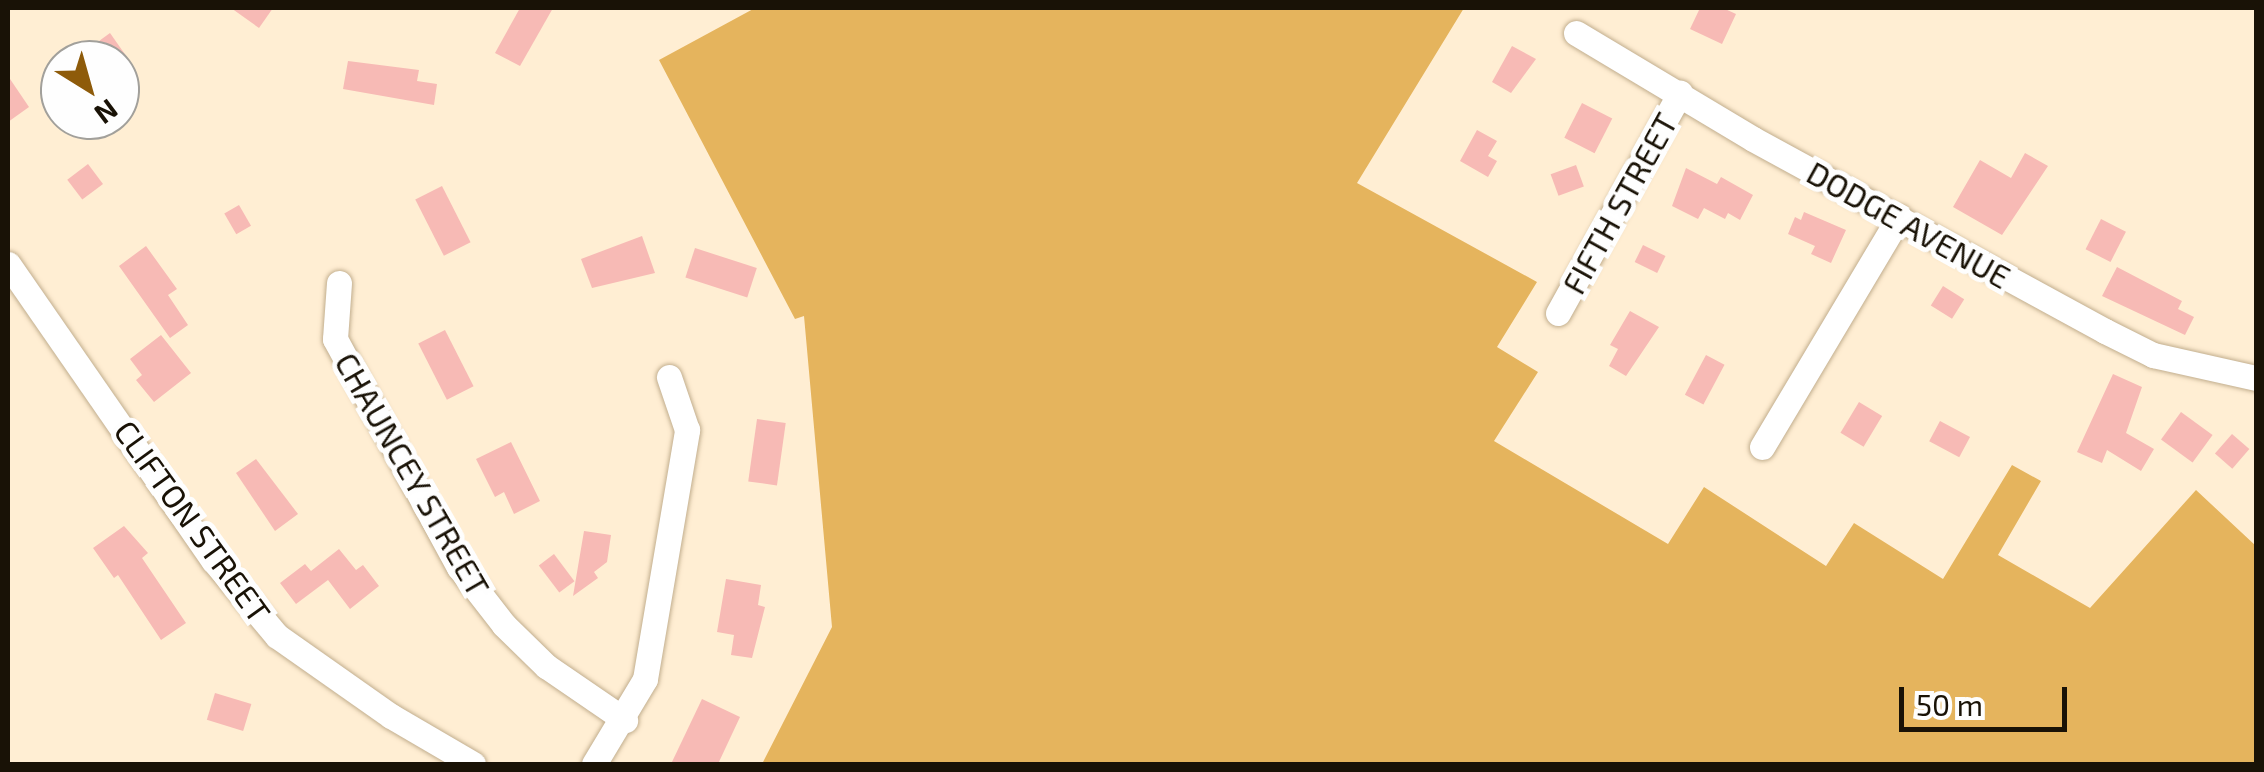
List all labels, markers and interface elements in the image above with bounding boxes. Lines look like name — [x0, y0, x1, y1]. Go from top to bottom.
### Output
north arrow — [40, 40, 140, 140]
text: N — [89, 93, 125, 132]
street label: FIFTH STREET — [1554, 106, 1684, 300]
street label: DODGE AVENUE — [1800, 152, 2018, 296]
street label: CHAUNCEY STREET — [327, 345, 499, 603]
street label: CLIFTON STREET — [107, 413, 279, 629]
scale bar — [1904, 667, 2072, 729]
text: 50 m — [1916, 686, 1983, 722]

